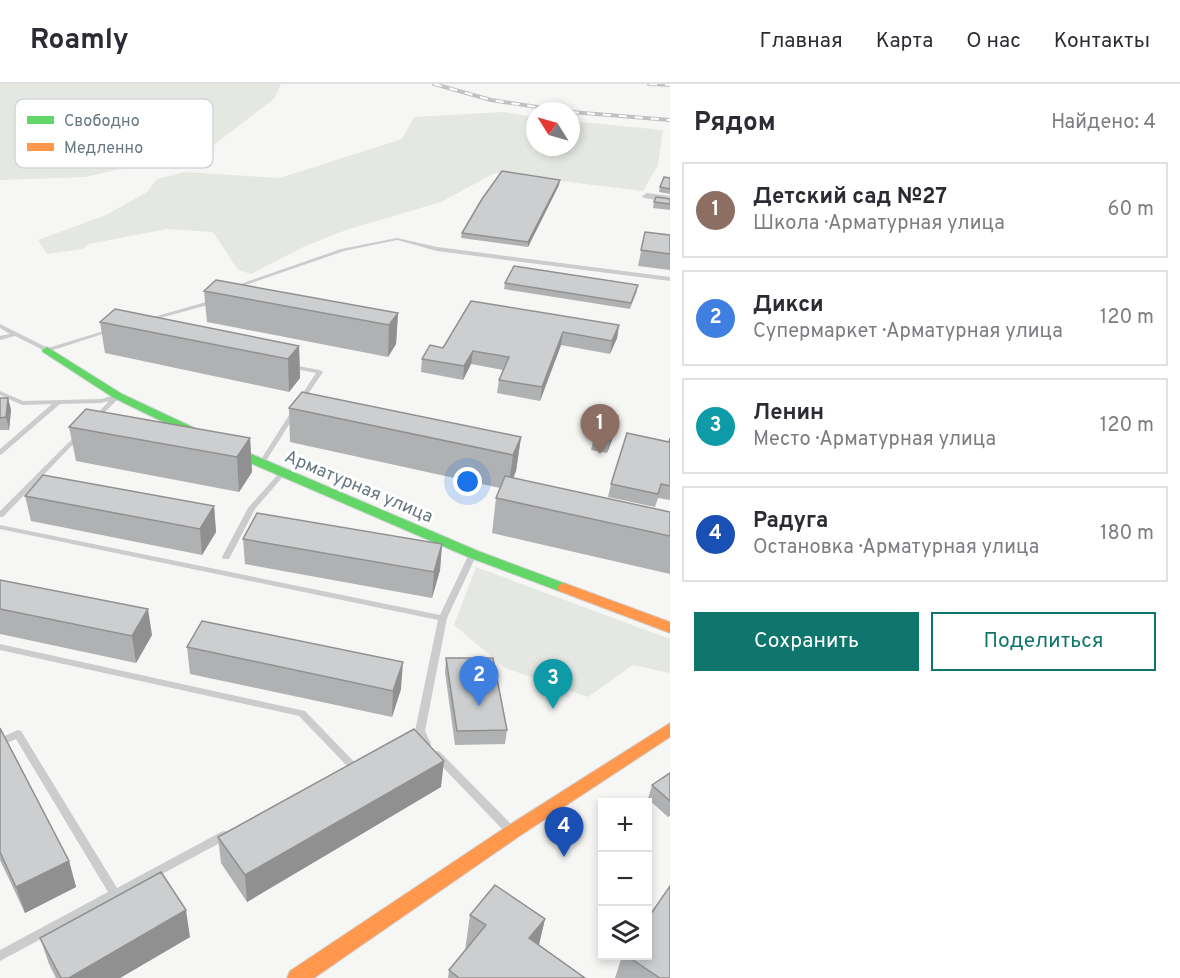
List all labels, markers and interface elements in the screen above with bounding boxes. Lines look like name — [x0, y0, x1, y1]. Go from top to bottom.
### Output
text: Roamly — [30, 23, 129, 59]
text: Главная — [759, 28, 843, 55]
text: Карта — [876, 28, 933, 55]
text: О нас — [966, 28, 1021, 55]
text: Контакты — [1054, 28, 1150, 55]
legend — [15, 99, 213, 168]
north arrow — [526, 102, 580, 156]
text: Рядом — [694, 107, 776, 140]
text: Найдено: 4 — [1051, 110, 1156, 136]
text: Свободно — [64, 112, 140, 132]
text: Медленно — [64, 139, 143, 159]
text: Детский сад №27 — [753, 184, 947, 211]
text: 1 — [712, 197, 720, 223]
text: 60 m — [1108, 197, 1154, 223]
text: Школа · Арматурная улица — [753, 211, 1005, 237]
text: Дикси — [753, 292, 824, 319]
text: 2 — [709, 305, 722, 331]
text: 120 m — [1100, 305, 1154, 331]
text: Супермаркет · Арматурная улица — [753, 319, 1063, 345]
text: Ленин — [753, 400, 824, 427]
pin: 1 — [580, 404, 620, 454]
text: 3 — [710, 413, 722, 439]
text: 120 m — [1100, 413, 1154, 439]
text: Место · Арматурная улица — [753, 427, 996, 453]
street label: Арматурная улица — [281, 446, 436, 529]
your location — [453, 467, 482, 496]
text: Радуга — [753, 508, 828, 535]
text: 4 — [709, 521, 722, 547]
text: 180 m — [1100, 521, 1154, 547]
text: Остановка · Арматурная улица — [753, 535, 1039, 561]
button: Сохранить — [694, 612, 919, 671]
button: Поделиться — [931, 612, 1156, 671]
pin: 2 — [460, 656, 498, 706]
pin: 3 — [534, 660, 572, 709]
map controls — [598, 798, 652, 960]
button: + — [598, 798, 652, 852]
pin: 4 — [544, 808, 584, 857]
button: − — [598, 852, 652, 906]
button: layers — [598, 906, 652, 960]

